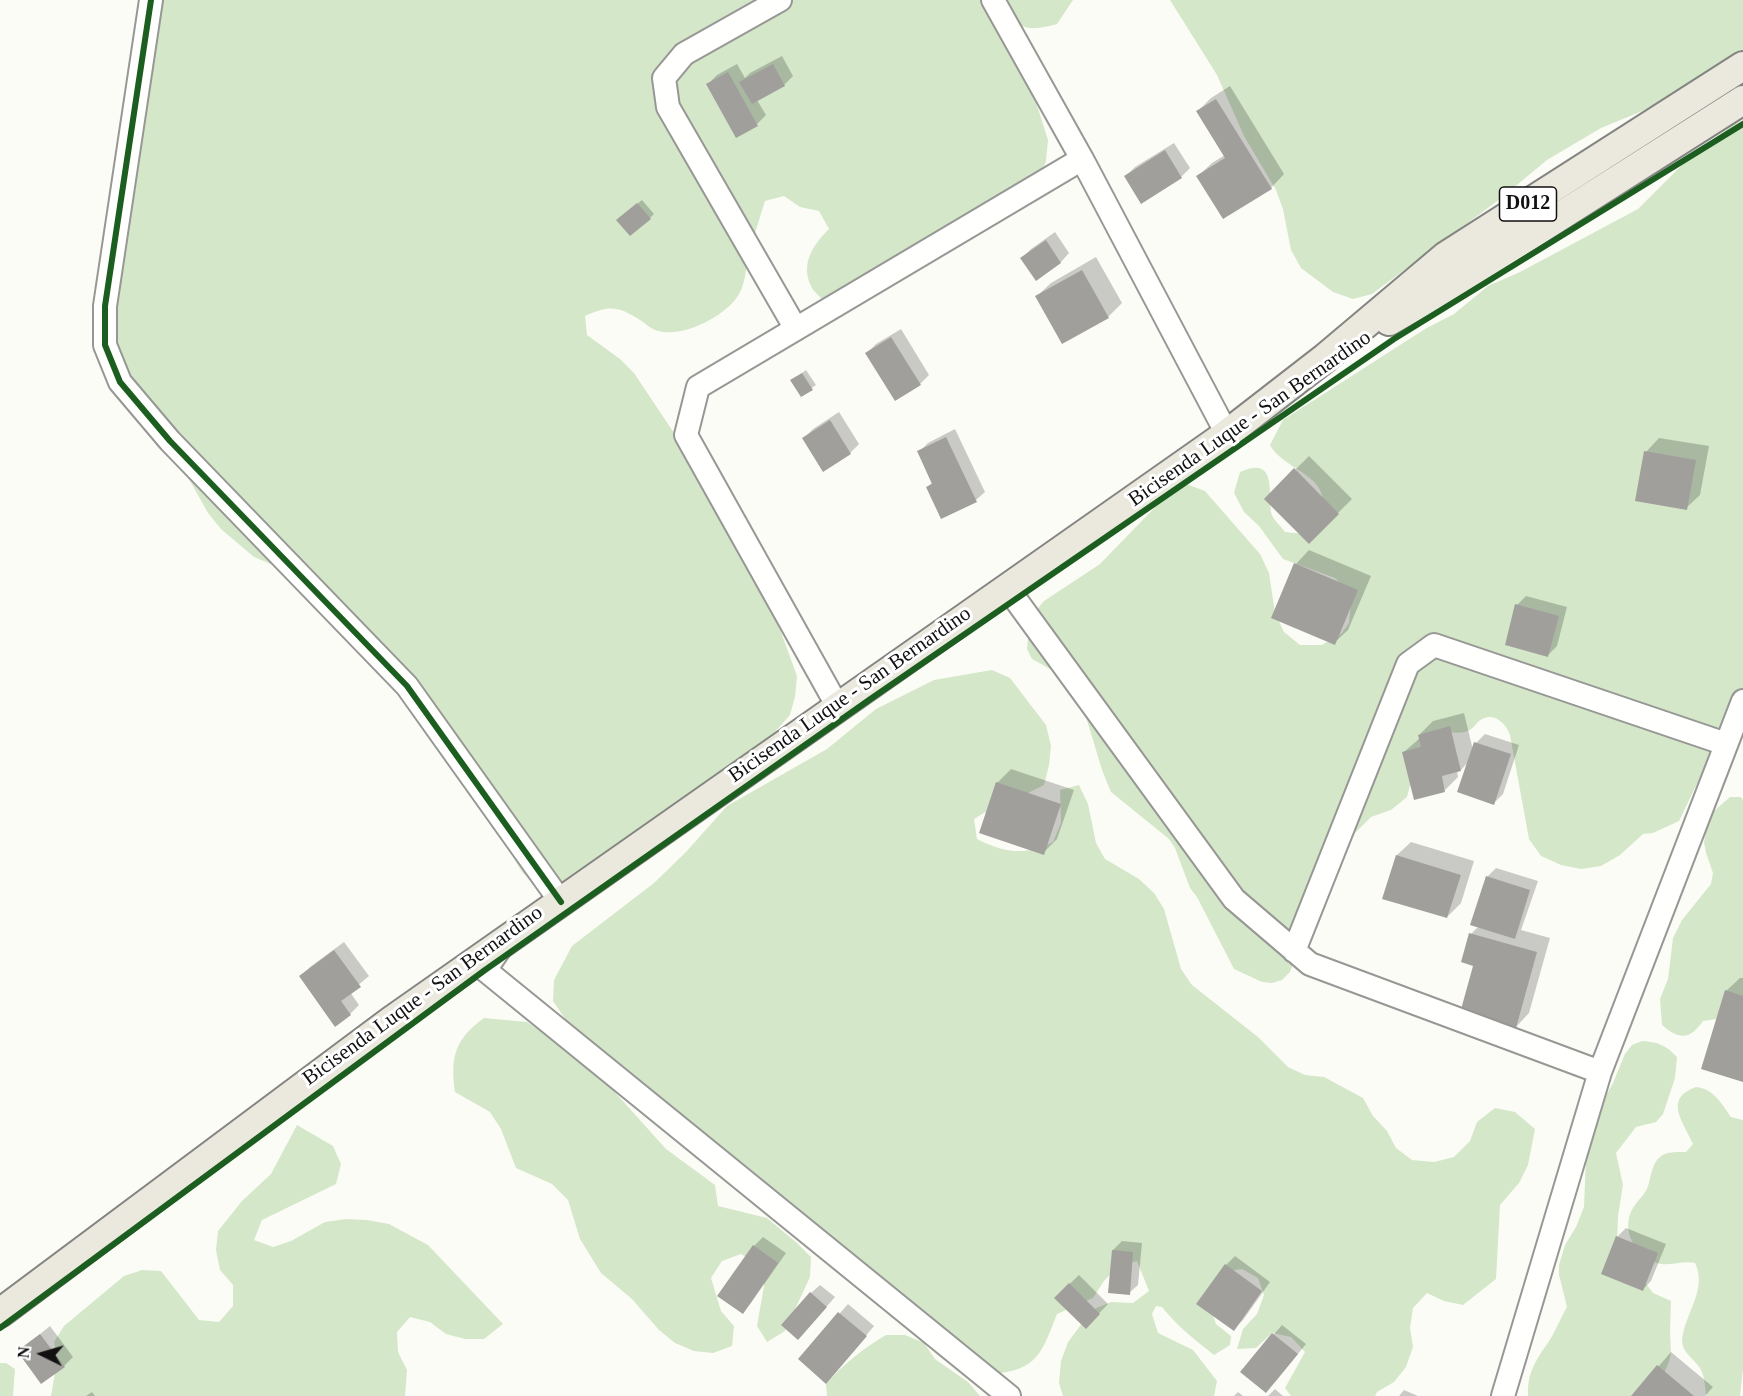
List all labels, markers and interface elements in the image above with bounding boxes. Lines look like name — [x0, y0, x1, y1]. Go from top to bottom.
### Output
road number: D012 — [1500, 187, 1556, 221]
street label: Bicisenda Luque - San Bernardino — [1124, 325, 1376, 513]
street label: Bicisenda Luque - San Bernardino — [724, 601, 976, 789]
street label: Bicisenda Luque - San Bernardino — [298, 900, 548, 1092]
north arrow — [12, 1324, 72, 1384]
text: N — [15, 1346, 33, 1359]

